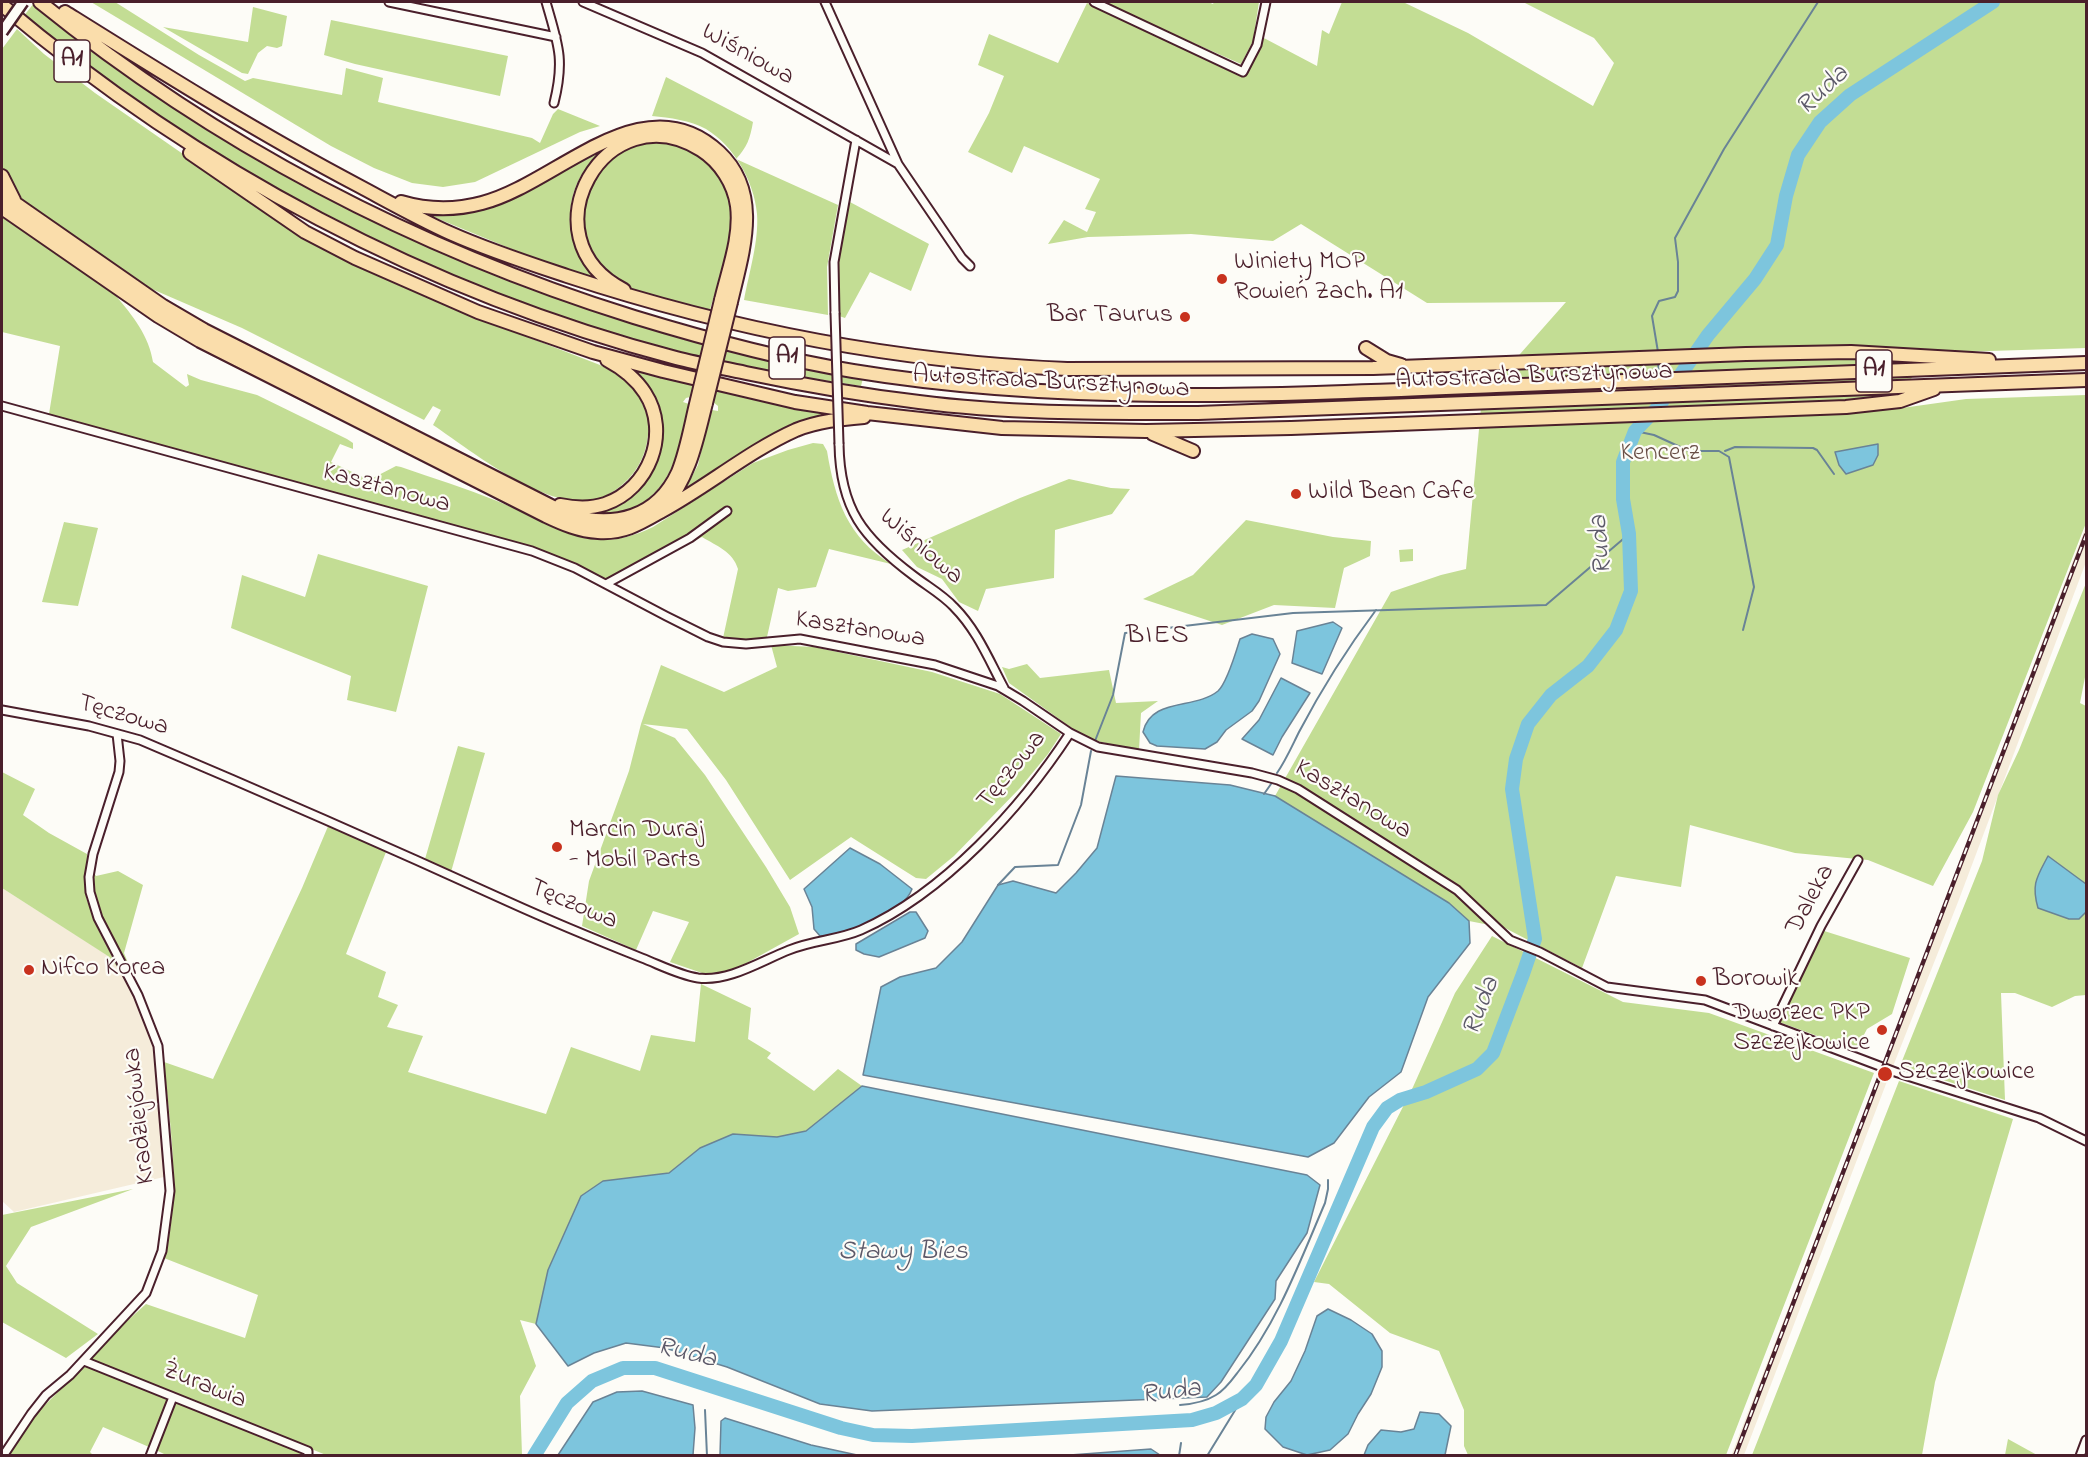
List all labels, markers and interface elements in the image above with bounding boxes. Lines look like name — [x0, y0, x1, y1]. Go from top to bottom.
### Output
street label: Wiśniowa — [695, 18, 799, 94]
road number: A1 — [54, 40, 90, 82]
water label: Ruda — [1791, 60, 1857, 124]
place label: Winiety MOP Rowień Zach. A1 — [1234, 248, 1403, 310]
marker: Winiety MOP Rowień Zach. A1 — [1215, 272, 1229, 286]
place label: Bar Taurus — [1047, 301, 1173, 333]
marker: Bar Taurus — [1178, 310, 1192, 324]
road number: A1 — [769, 337, 805, 379]
road number: A1 — [1856, 350, 1892, 392]
street label: Autostrada Bursztynowa — [1395, 358, 1673, 398]
street label: Autostrada Bursztynowa — [912, 361, 1190, 407]
park label: Kencerz — [1620, 439, 1700, 471]
street label: Kasztanowa — [319, 458, 453, 522]
place label: Wild Bean Cafe — [1308, 478, 1474, 510]
marker: Wild Bean Cafe — [1289, 487, 1303, 501]
street label: Wiśniowa — [871, 503, 969, 593]
water label: Ruda — [1584, 514, 1622, 576]
street label: Kasztanowa — [793, 605, 927, 657]
district label: BIES — [1126, 622, 1190, 654]
street label: Tęczowa — [74, 689, 172, 745]
street label: Tęczowa — [972, 725, 1054, 817]
street label: Kasztanowa — [1288, 754, 1416, 848]
place label: Marcin Duraj - Mobil Parts — [569, 816, 704, 878]
marker: Marcin Duraj - Mobil Parts — [550, 840, 564, 854]
street label: Daleka — [1781, 860, 1843, 940]
street label: Tęczowa — [524, 874, 622, 938]
place label: Nifco Korea — [41, 954, 165, 986]
marker: Nifco Korea — [22, 963, 36, 977]
place label: Borowik — [1713, 965, 1799, 997]
water label: Ruda — [1457, 973, 1509, 1041]
marker: Borowik — [1694, 974, 1708, 988]
place label: Dworzec PKP Szczejkowice — [1732, 999, 1870, 1060]
marker: Dworzec PKP Szczejkowice — [1875, 1023, 1889, 1037]
street label: Kradziejówka — [118, 1046, 164, 1186]
place label: Szczejkowice — [1898, 1058, 2035, 1090]
marker: Szczejkowice — [1876, 1065, 1894, 1083]
water label: Stawy Bies — [838, 1238, 968, 1270]
water label: Ruda — [653, 1332, 719, 1378]
street label: Żurawia — [158, 1356, 250, 1418]
water label: Ruda — [1139, 1374, 1203, 1414]

